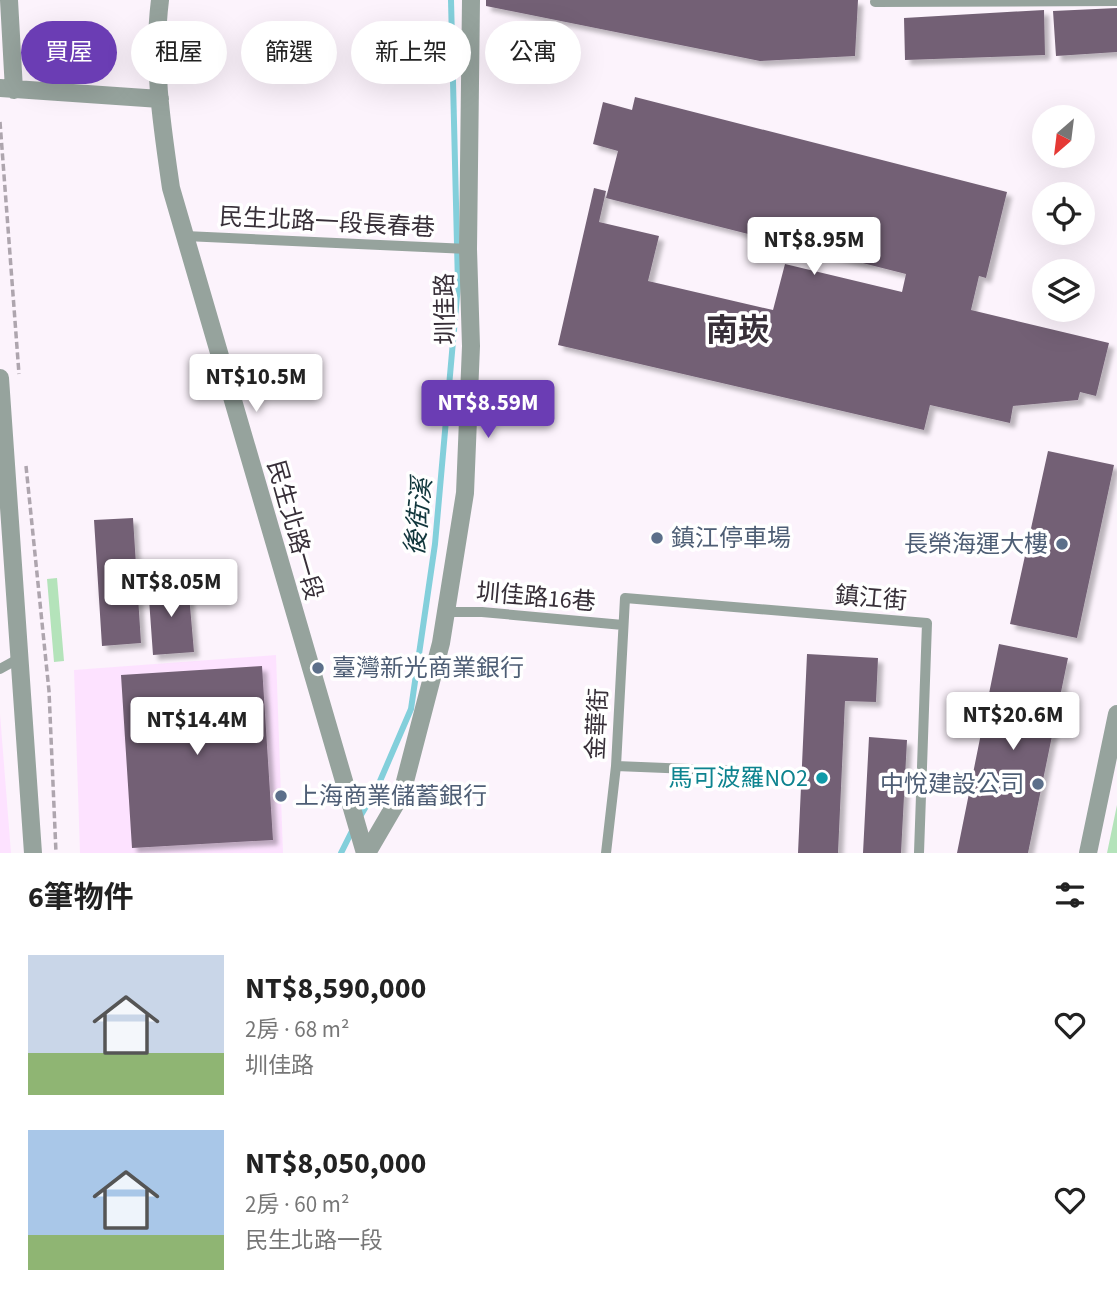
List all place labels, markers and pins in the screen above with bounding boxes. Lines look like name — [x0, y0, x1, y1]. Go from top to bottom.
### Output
pin: NT$8.95M — [742, 218, 886, 277]
pin: NT$10.5M — [184, 354, 328, 414]
pin: NT$8.59M — [416, 380, 560, 440]
place label: 鎮江停車場 — [671, 521, 791, 556]
place label: 長榮海運大樓 — [904, 527, 1048, 562]
marker: 鎮江停車場 — [649, 530, 665, 546]
marker: 長榮海運大樓 — [1054, 536, 1070, 552]
pin: NT$8.05M — [99, 560, 243, 619]
place label: 臺灣新光商業銀行 — [332, 651, 524, 686]
marker: 臺灣新光商業銀行 — [310, 660, 326, 676]
pin: NT$20.6M — [941, 692, 1085, 752]
pin: NT$14.4M — [125, 698, 269, 757]
place label: 馬可波羅NO2 — [669, 761, 808, 796]
place label: 中悅建設公司 — [880, 767, 1024, 802]
marker: 馬可波羅NO2 — [814, 770, 830, 786]
marker: 中悅建設公司 — [1030, 776, 1046, 792]
place label: 上海商業儲蓄銀行 — [295, 779, 487, 814]
marker: 上海商業儲蓄銀行 — [273, 788, 289, 804]

